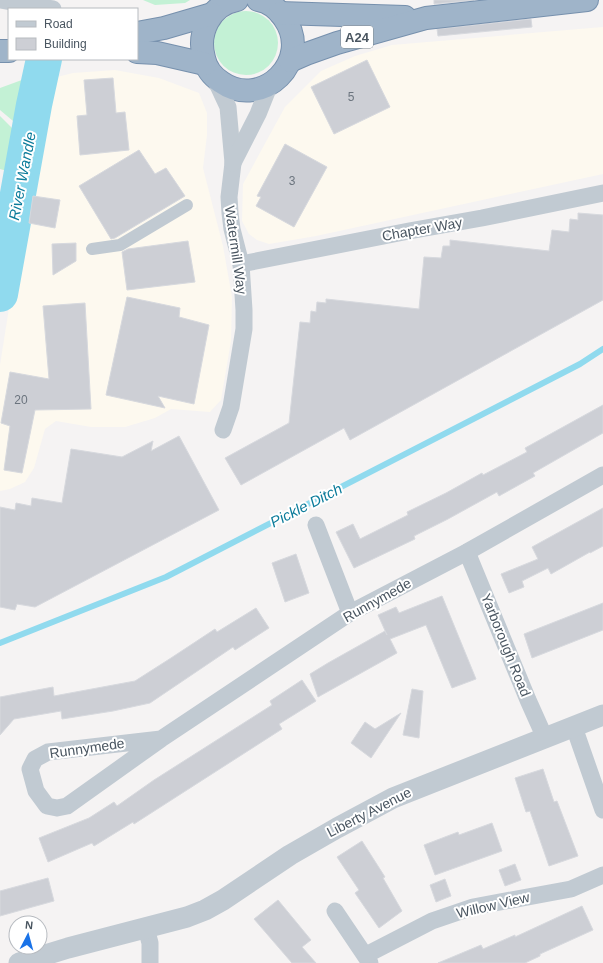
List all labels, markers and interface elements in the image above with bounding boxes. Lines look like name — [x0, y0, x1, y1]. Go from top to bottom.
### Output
legend — [8, 8, 138, 60]
text: Road — [44, 17, 73, 31]
road number: A24 — [341, 26, 373, 48]
text: Building — [44, 37, 87, 51]
house number: 5 — [348, 90, 355, 104]
water label: River Wandle — [5, 130, 39, 222]
house number: 3 — [289, 174, 296, 188]
street label: Watermill Way — [222, 205, 250, 295]
street label: Chapter Way — [381, 214, 463, 244]
house number: 20 — [14, 393, 28, 407]
water label: Pickle Ditch — [267, 480, 345, 530]
street label: Runnymede — [340, 575, 414, 625]
street label: Yarborough Road — [478, 591, 534, 699]
street label: Runnymede — [49, 735, 126, 761]
street label: Liberty Avenue — [324, 784, 414, 840]
street label: Willow View — [455, 889, 532, 921]
north arrow — [8, 915, 48, 955]
text: N — [24, 919, 34, 931]

